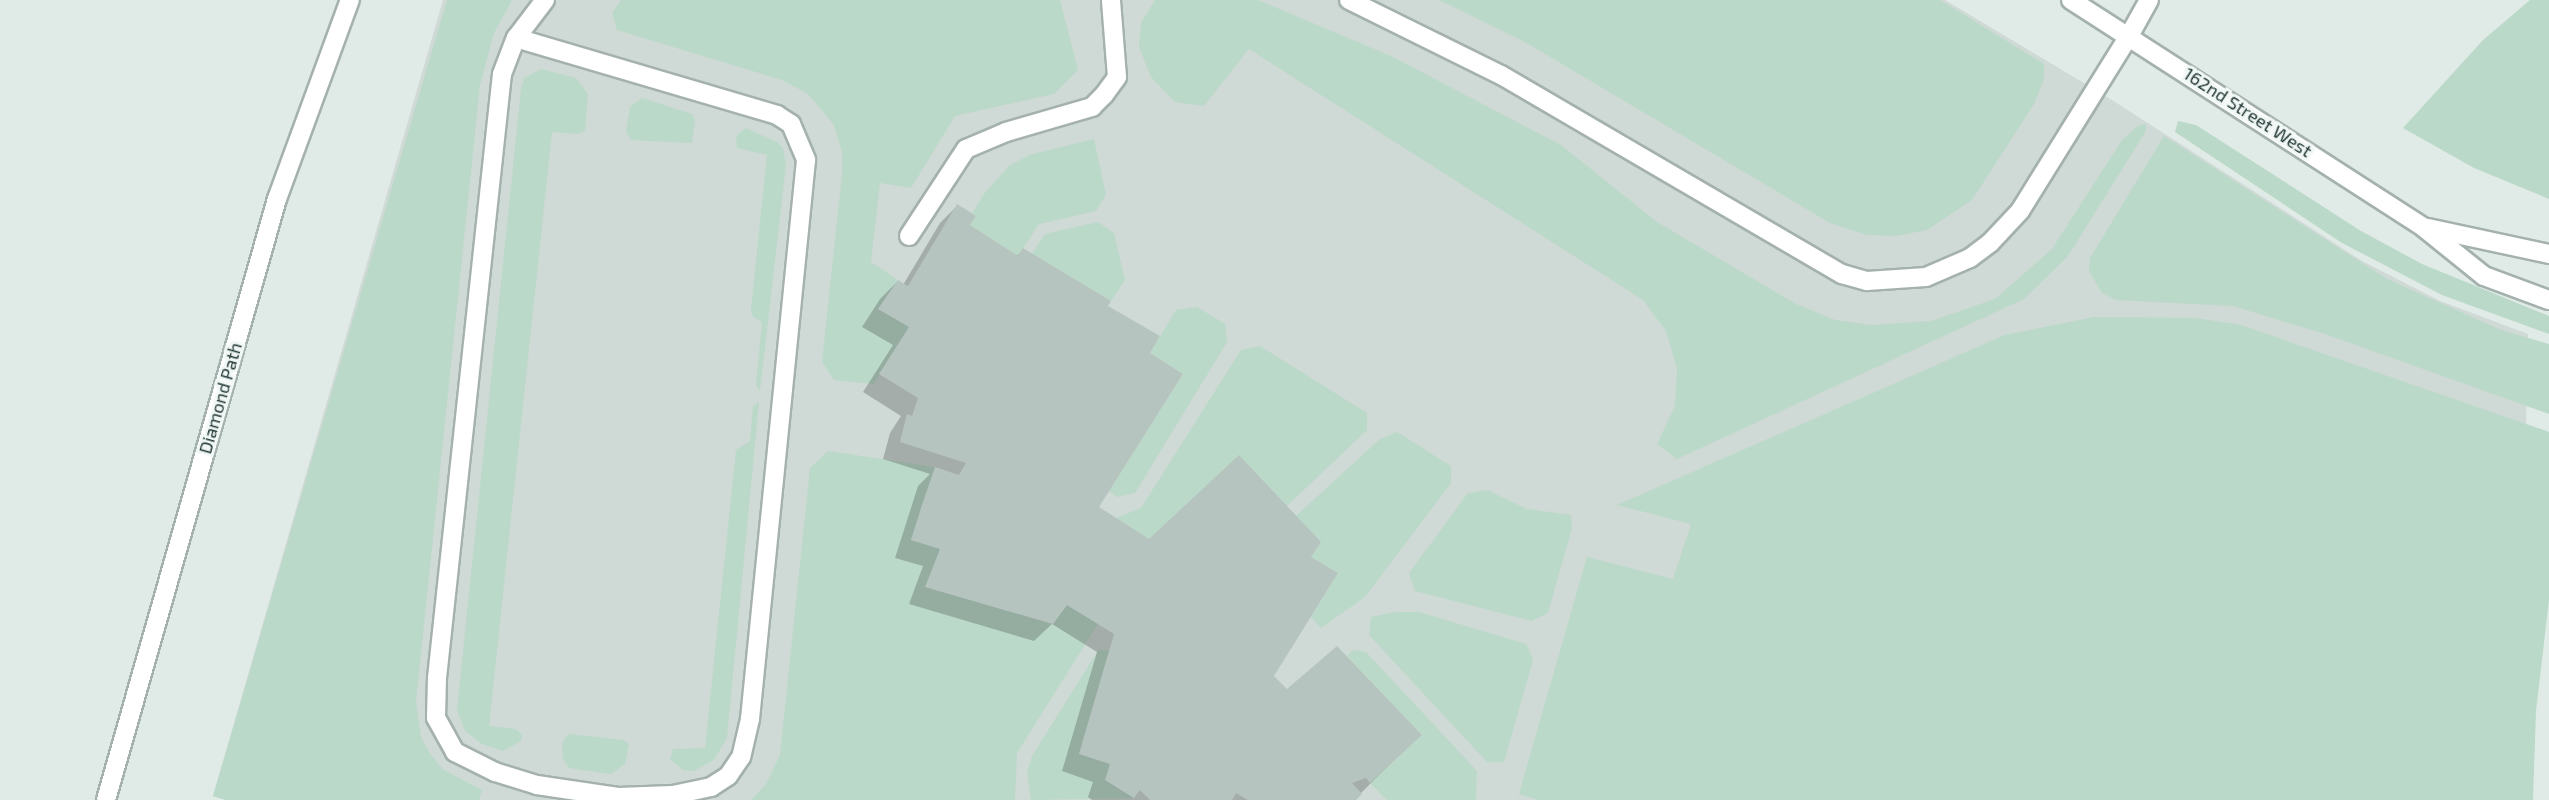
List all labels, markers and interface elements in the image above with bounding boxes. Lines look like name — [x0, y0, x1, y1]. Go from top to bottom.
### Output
street label: 162nd Street West — [2180, 62, 2316, 162]
street label: Diamond Path — [194, 340, 246, 456]

